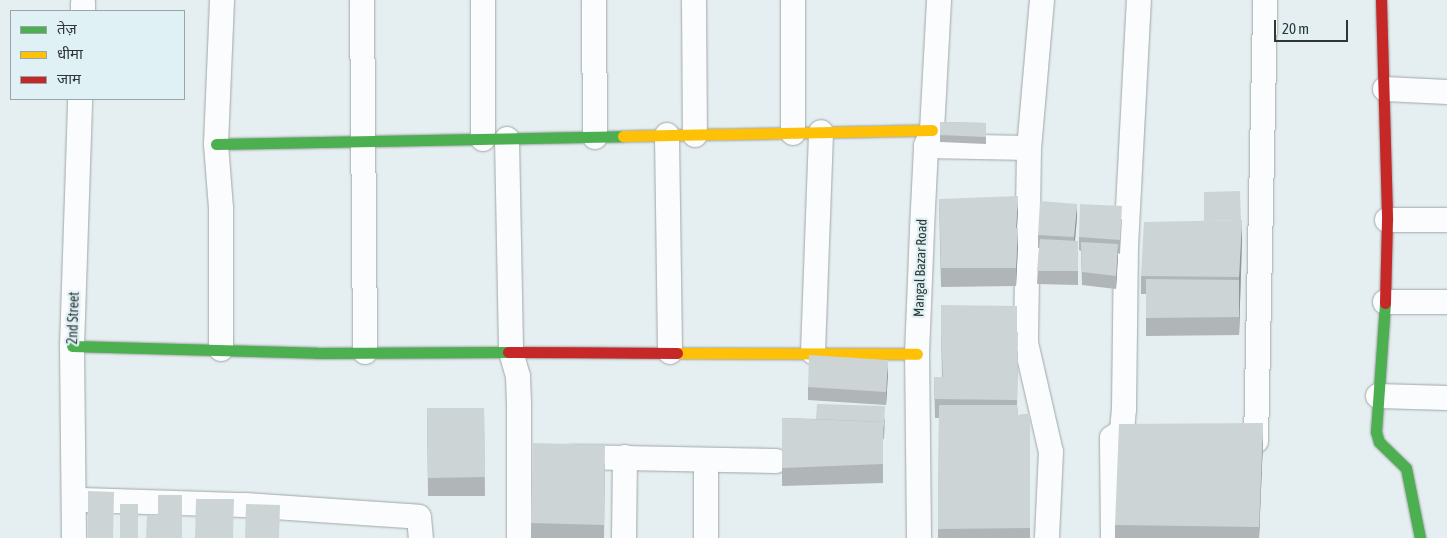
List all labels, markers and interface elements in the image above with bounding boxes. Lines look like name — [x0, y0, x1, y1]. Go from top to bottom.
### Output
legend — [10, 10, 185, 100]
scale bar — [1277, 10, 1351, 42]
text: तेज़ — [57, 20, 77, 37]
text: 20 m — [1282, 20, 1309, 37]
text: धीमा — [57, 45, 83, 62]
text: जाम — [57, 70, 81, 87]
street label: Mangal Bazar Road — [910, 219, 930, 317]
street label: 2nd Street — [64, 291, 82, 345]

